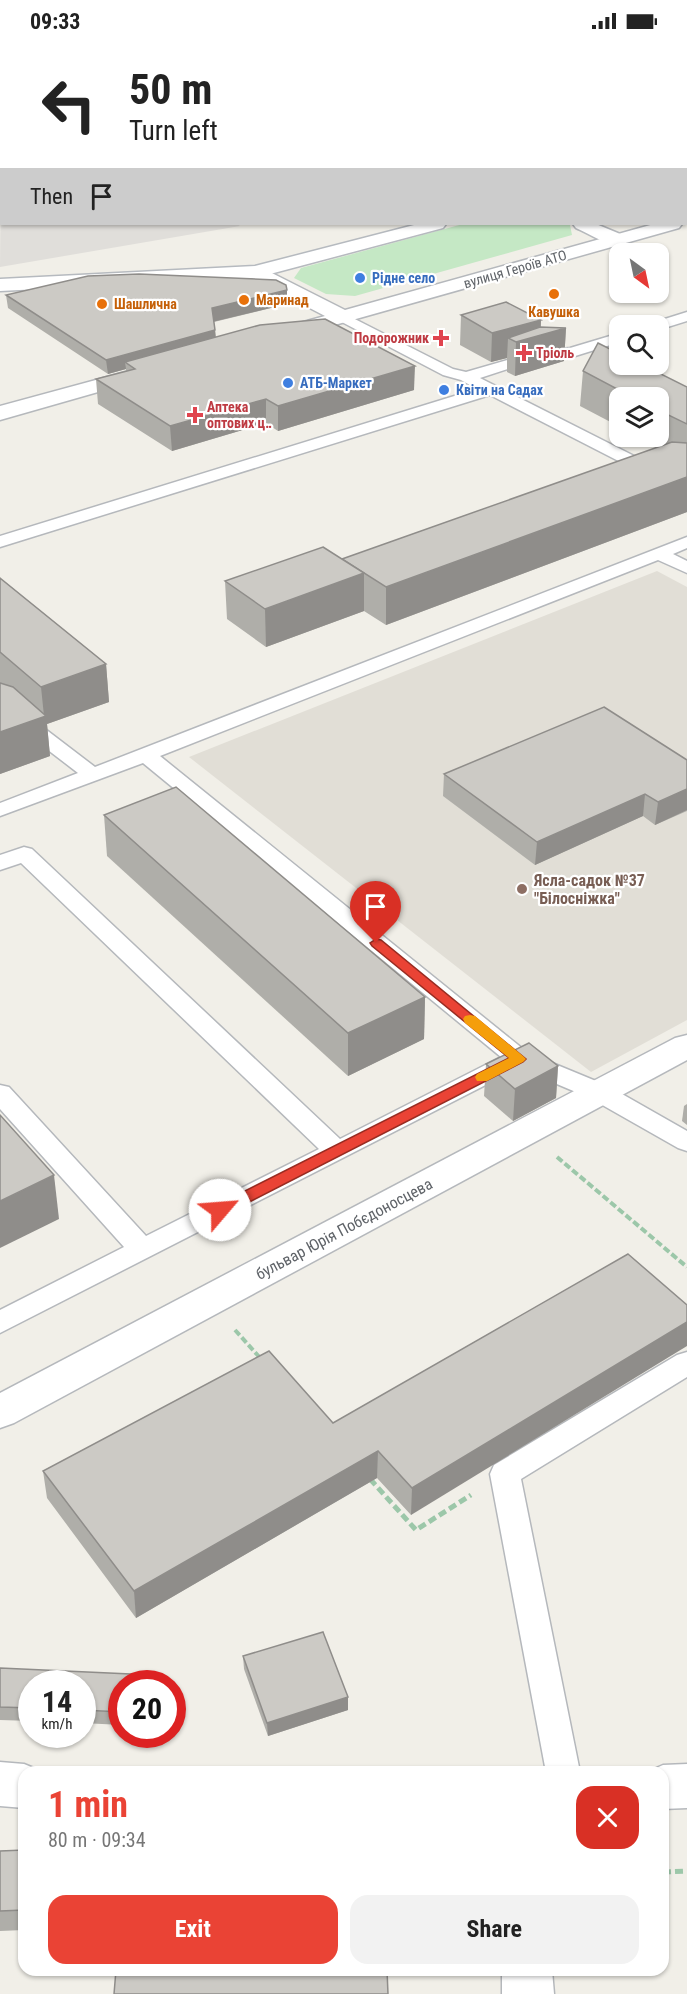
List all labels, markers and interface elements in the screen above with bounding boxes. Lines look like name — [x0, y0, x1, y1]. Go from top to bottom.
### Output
text: 09:33 — [30, 9, 81, 34]
text: 50 m — [129, 65, 212, 114]
icon: left — [30, 66, 108, 144]
text: Turn left — [129, 115, 218, 147]
icon: arrive — [85, 180, 118, 213]
text: Then — [30, 184, 73, 209]
north arrow — [609, 243, 669, 303]
map controls — [609, 243, 669, 447]
street label: вулиця Героїв АТО — [462, 247, 568, 291]
place label: Рідне село — [372, 270, 435, 286]
marker: Рідне село — [353, 271, 367, 285]
marker: Кавушка — [547, 287, 561, 301]
place label: Маринад — [256, 292, 309, 308]
marker: Маринад — [237, 293, 251, 307]
place label: Шашлична — [114, 296, 177, 312]
marker: Шашлична — [95, 297, 109, 311]
place label: Кавушка — [528, 304, 580, 320]
button: search — [609, 315, 669, 375]
place label: Подорожник — [354, 330, 429, 346]
marker: Подорожник — [434, 331, 448, 345]
place label: Тріоль — [536, 345, 574, 361]
marker: Тріоль — [517, 346, 531, 360]
place label: АТБ-Маркет — [300, 375, 373, 391]
marker: АТБ-Маркет — [281, 376, 295, 390]
place label: Квіти на Садах — [456, 382, 544, 398]
marker: Квіти на Садах — [437, 383, 451, 397]
button: layers — [609, 387, 669, 447]
place label: Аптека оптових ц‥ — [207, 399, 272, 431]
marker: Аптека оптових ц‥ — [188, 408, 202, 422]
place label: Ясла-садок №37 "Білосніжка" — [533, 871, 645, 908]
pin — [350, 881, 401, 943]
marker: Ясла-садок №37 "Білосніжка" — [515, 882, 529, 896]
icon: arrive — [359, 890, 392, 923]
street label: бульвар Юрія Побєдоносцева — [252, 1174, 436, 1284]
position arrow — [188, 1178, 252, 1242]
speed limit sign: 20 — [108, 1670, 186, 1748]
text: 14 — [42, 1684, 72, 1719]
text: km/h — [42, 1715, 72, 1733]
text: 1 min — [48, 1784, 128, 1826]
button: close — [576, 1786, 639, 1849]
text: 80 m · 09:34 — [48, 1828, 146, 1852]
button: Exit — [48, 1895, 338, 1964]
button: Share — [350, 1895, 639, 1964]

